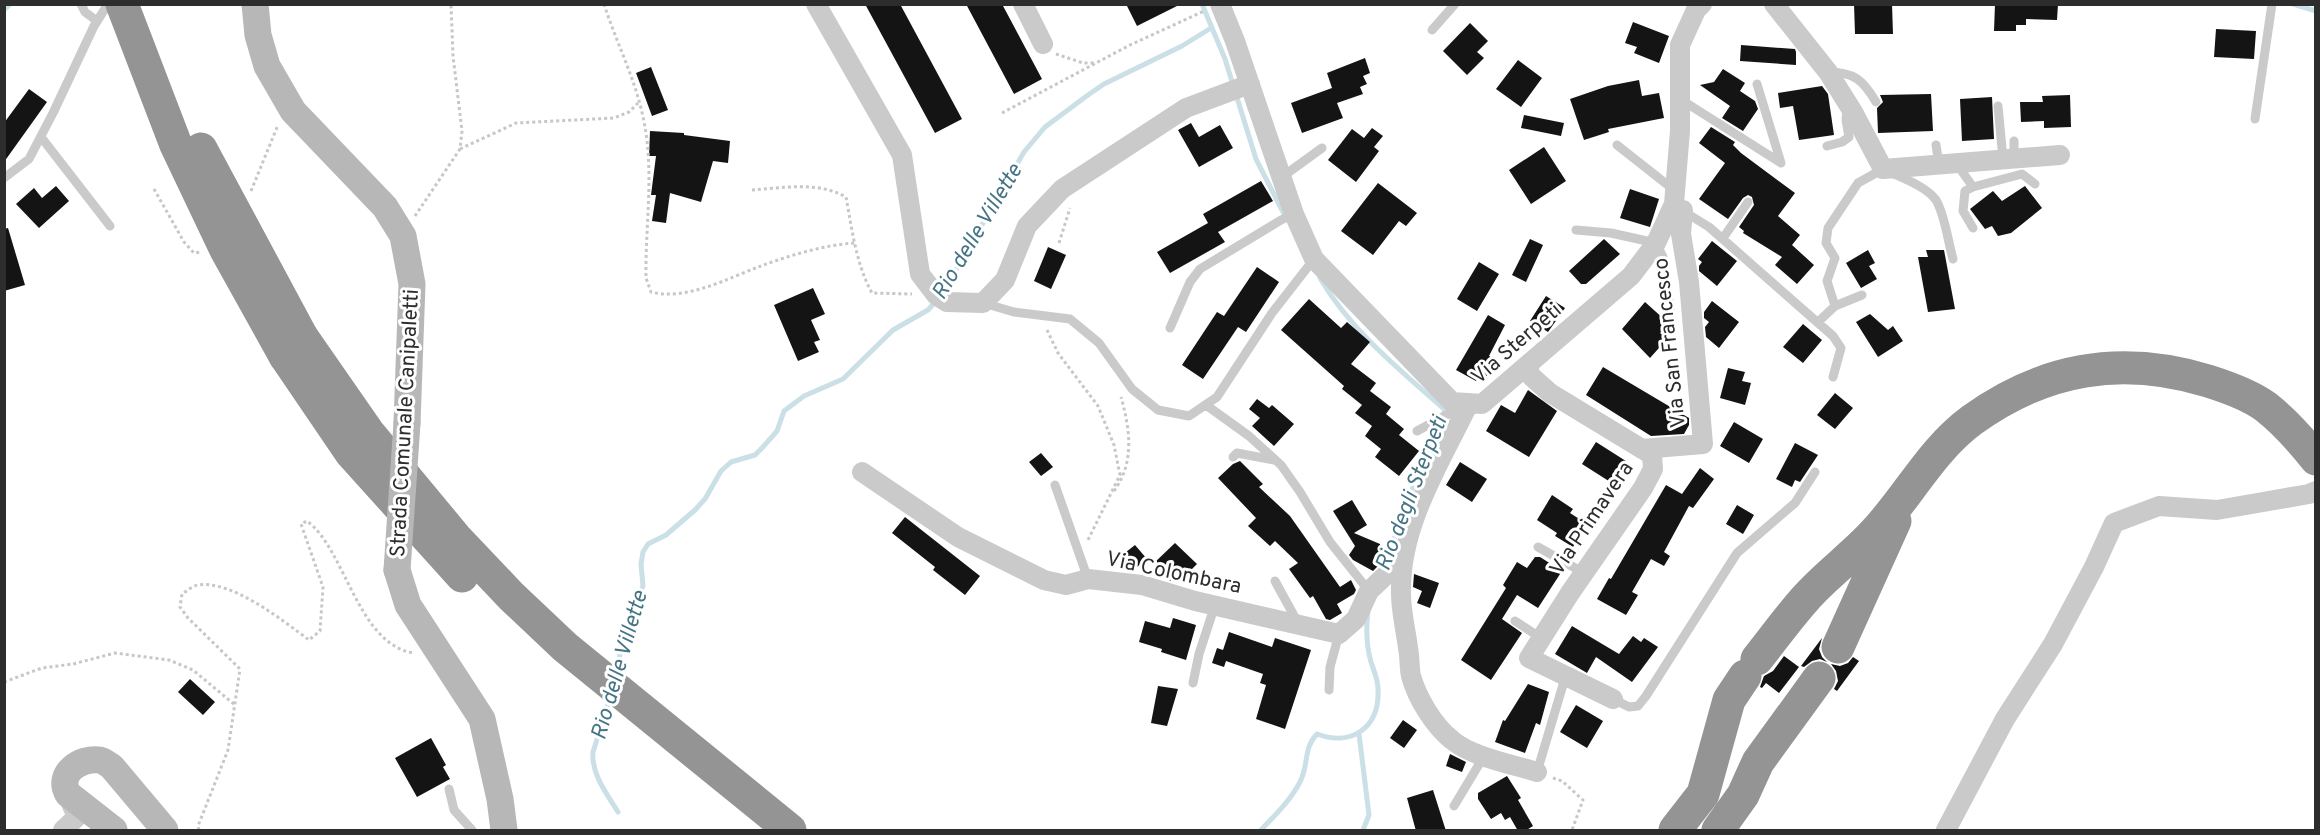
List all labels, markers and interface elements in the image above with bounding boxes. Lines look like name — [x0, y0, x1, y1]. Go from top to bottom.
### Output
water label: Rio delle Villette — [927, 159, 1030, 305]
street label: Via San Francesco — [1648, 256, 1693, 429]
street label: Strada Comunale Canipaletti — [385, 288, 426, 558]
street label: Via Sterpeti — [1466, 298, 1568, 391]
water label: Rio degli Sterpeti — [1370, 411, 1455, 575]
street label: Via Primavera — [1544, 457, 1640, 581]
street label: Via Colombara — [1104, 546, 1244, 601]
water label: Rio delle Villette — [586, 588, 655, 743]

